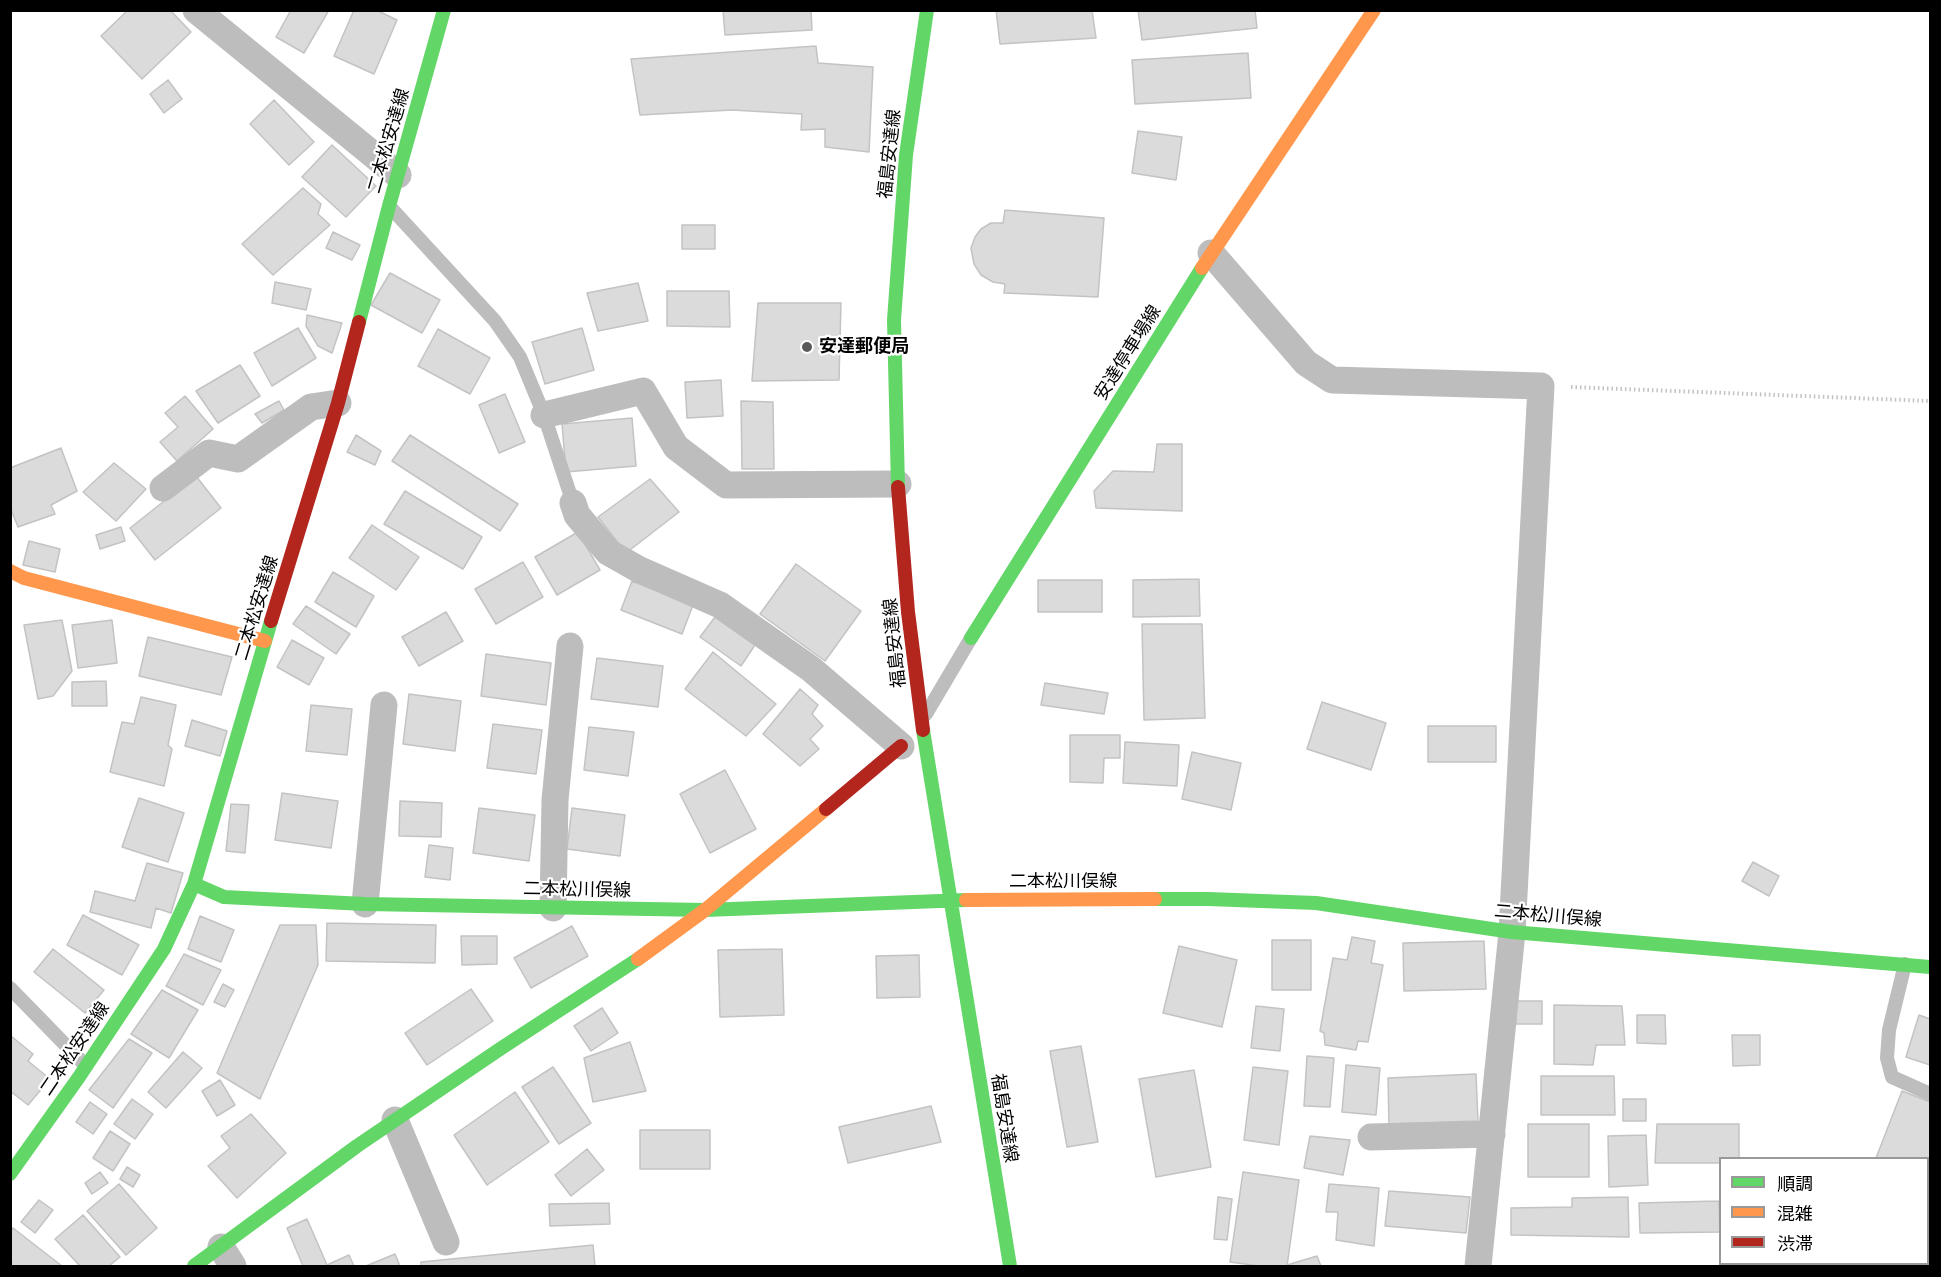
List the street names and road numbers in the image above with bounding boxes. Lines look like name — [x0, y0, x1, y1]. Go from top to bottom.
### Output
street label: 二本松安達線 — [364, 86, 414, 196]
street label: 福島安達線 — [875, 108, 905, 200]
street label: 安達停車場線 — [1090, 301, 1166, 405]
street label: 二本松安達線 — [231, 553, 283, 663]
street label: 福島安達線 — [880, 597, 910, 689]
street label: 二本松川俣線 — [1009, 871, 1117, 893]
street label: 二本松川俣線 — [523, 878, 631, 902]
street label: 二本松川俣線 — [1493, 901, 1603, 931]
street label: 二本松安達線 — [36, 998, 114, 1100]
street label: 福島安達線 — [986, 1072, 1022, 1164]

